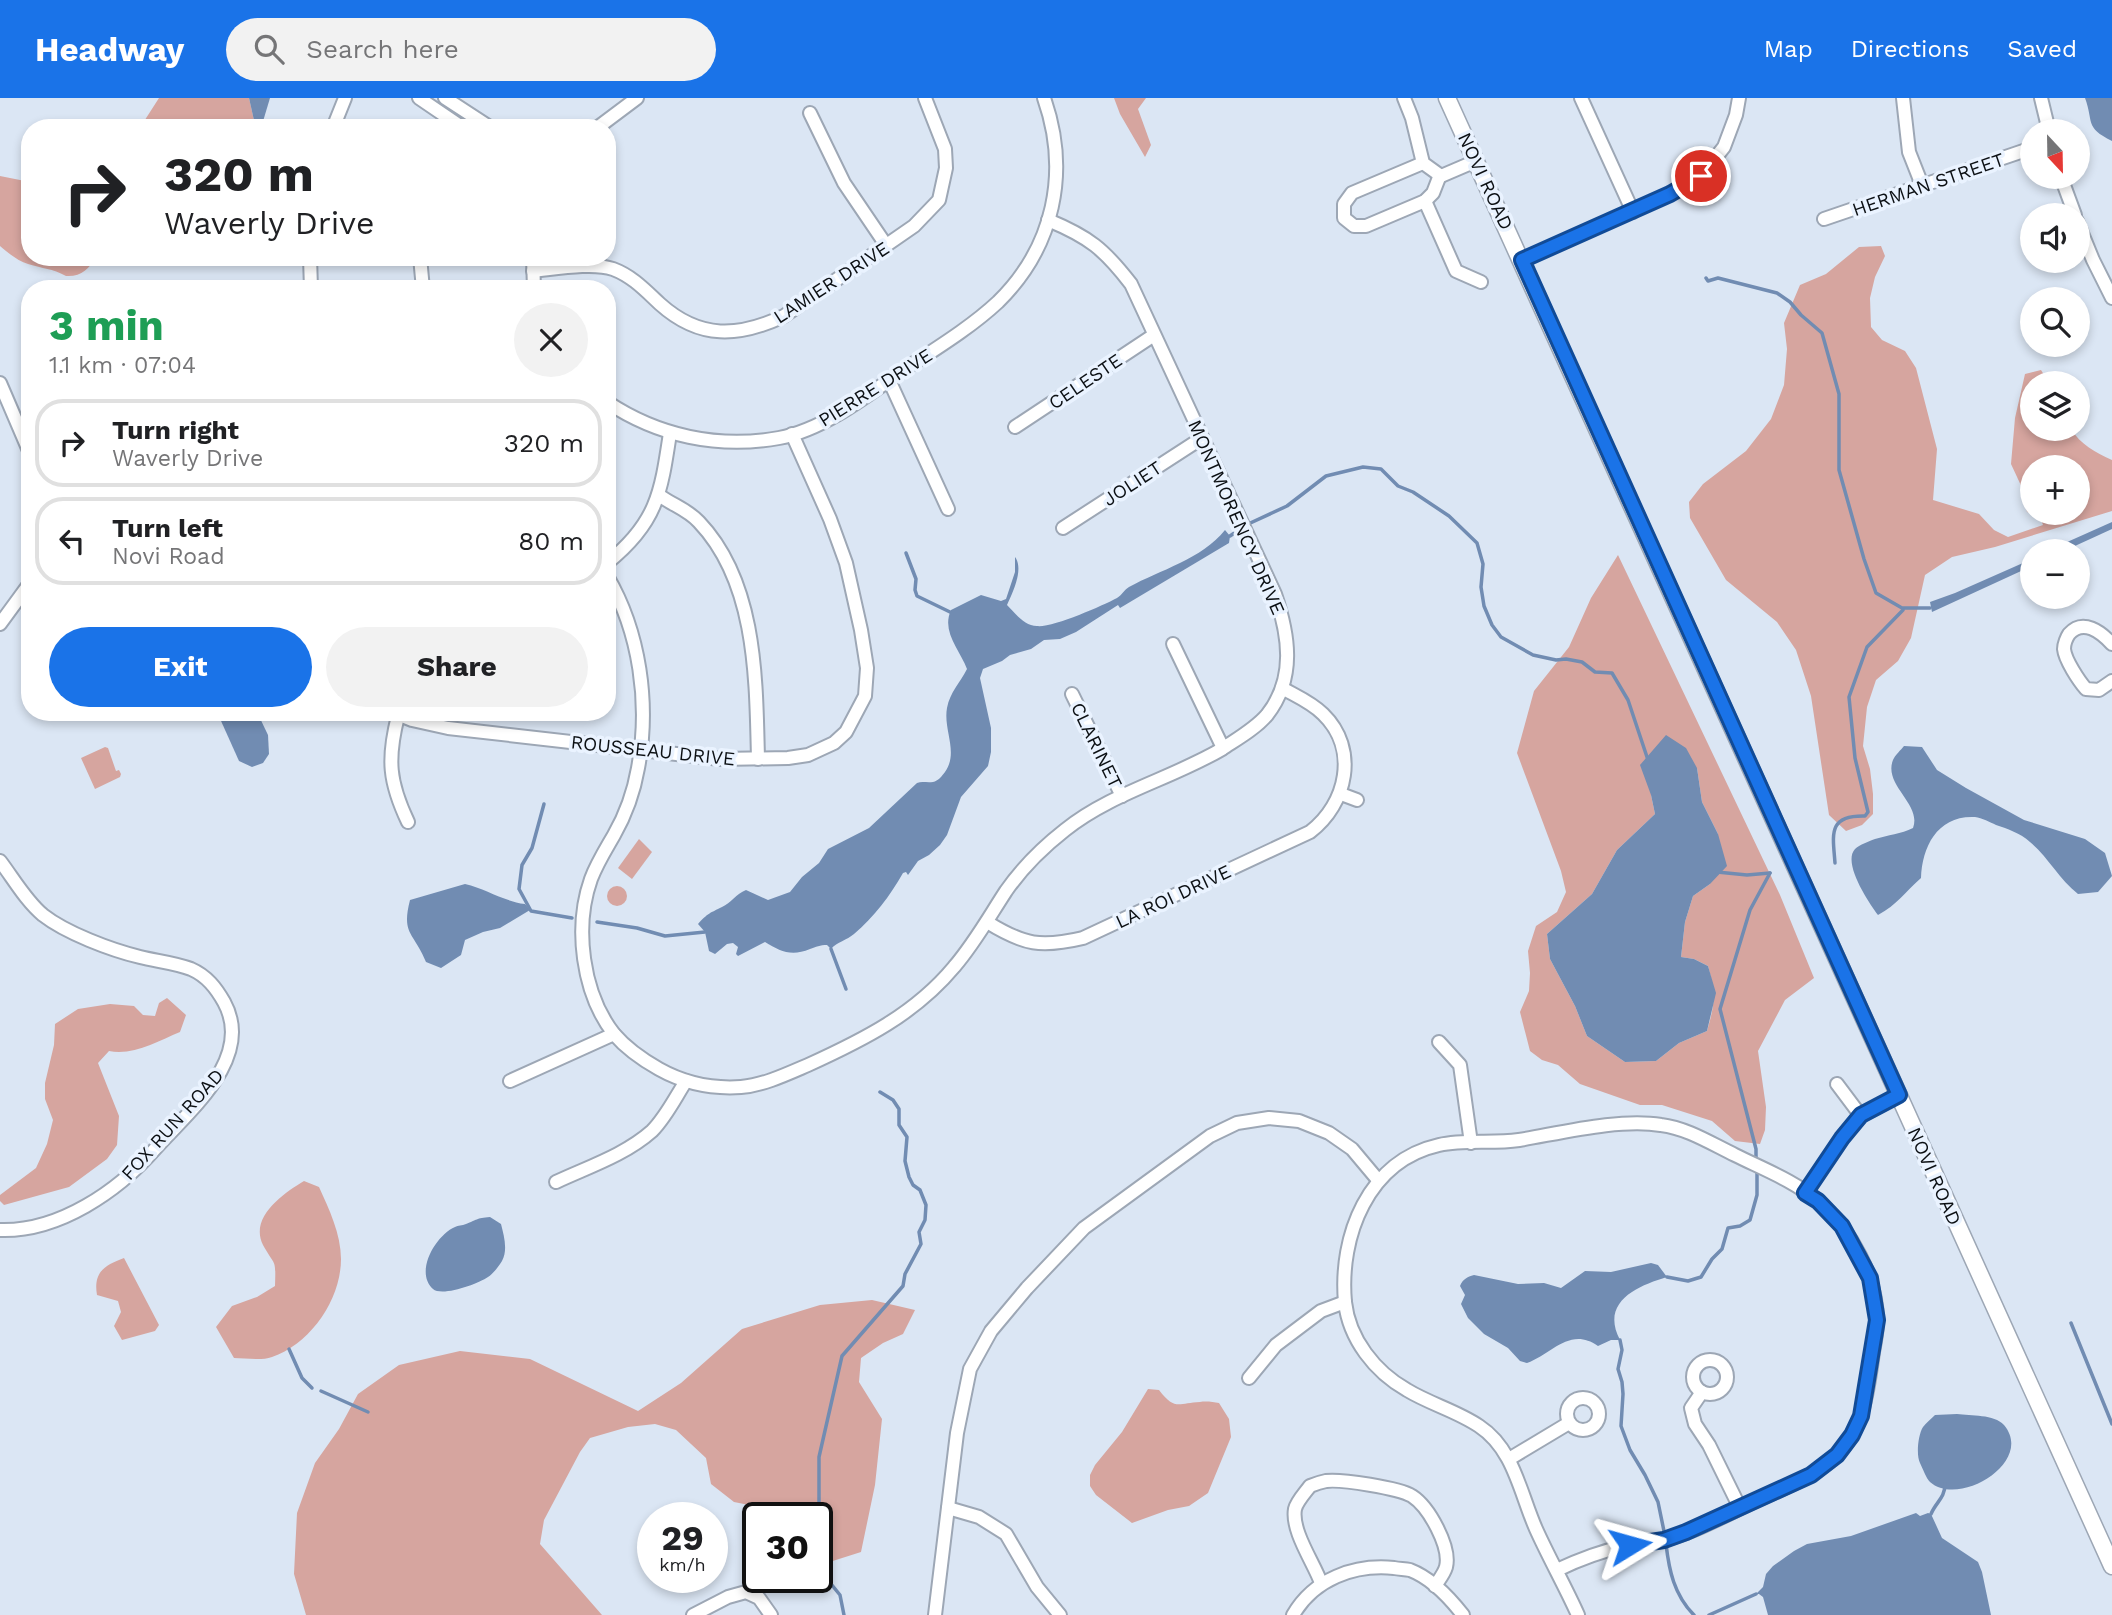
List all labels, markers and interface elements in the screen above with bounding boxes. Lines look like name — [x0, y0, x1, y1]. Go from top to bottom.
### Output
search box — [226, 18, 716, 81]
text: Headway — [35, 30, 184, 69]
icon: search — [250, 30, 288, 68]
text: Search here — [306, 34, 459, 64]
text: Map — [1764, 35, 1813, 63]
text: Directions — [1851, 35, 1969, 63]
text: Saved — [2007, 35, 2077, 63]
north arrow — [2020, 119, 2090, 189]
map controls — [2020, 119, 2090, 609]
street label: NOVI ROAD — [1453, 129, 1518, 234]
text: 320 m — [164, 145, 314, 203]
pin — [1671, 146, 1731, 206]
icon: right — [49, 147, 140, 238]
street label: HERMAN STREET — [1849, 148, 2007, 221]
icon: arrive — [1682, 157, 1720, 195]
button: sound — [2020, 203, 2090, 273]
text: Waverly Drive — [164, 204, 374, 242]
street label: LAMIER DRIVE — [769, 236, 893, 328]
button: search — [2020, 287, 2090, 357]
text: 3 min — [49, 301, 164, 350]
button: close — [514, 303, 588, 377]
street label: PIERRE DRIVE — [814, 343, 936, 432]
street label: CELESTE — [1044, 348, 1126, 414]
text: 1.1 km · 07:04 — [49, 352, 196, 379]
button: layers — [2020, 371, 2090, 441]
text: Turn right — [112, 415, 239, 445]
street label: MONTMORENCY DRIVE — [1183, 416, 1290, 618]
icon: right — [53, 424, 91, 462]
text: 320 m — [504, 428, 584, 458]
text: Waverly Drive — [112, 445, 263, 472]
button: + — [2020, 455, 2090, 525]
street label: JOLIET — [1099, 456, 1166, 511]
text: Turn left — [112, 513, 223, 543]
icon: left — [53, 522, 91, 560]
text: 80 m — [518, 526, 584, 556]
button: − — [2020, 539, 2090, 609]
text: Novi Road — [112, 543, 225, 570]
button: Exit — [49, 627, 312, 707]
button: Share — [326, 627, 588, 707]
street label: CLARINET — [1066, 698, 1127, 792]
street label: ROUSSEAU DRIVE — [570, 730, 736, 771]
street label: LA ROI DRIVE — [1112, 860, 1235, 933]
street label: FOX RUN ROAD — [116, 1064, 228, 1185]
street label: NOVI ROAD — [1903, 1124, 1966, 1229]
speed limit sign: 30 — [742, 1502, 833, 1593]
position arrow — [1593, 1508, 1667, 1582]
text: 29 — [661, 1517, 704, 1559]
text: km/h — [659, 1554, 706, 1575]

